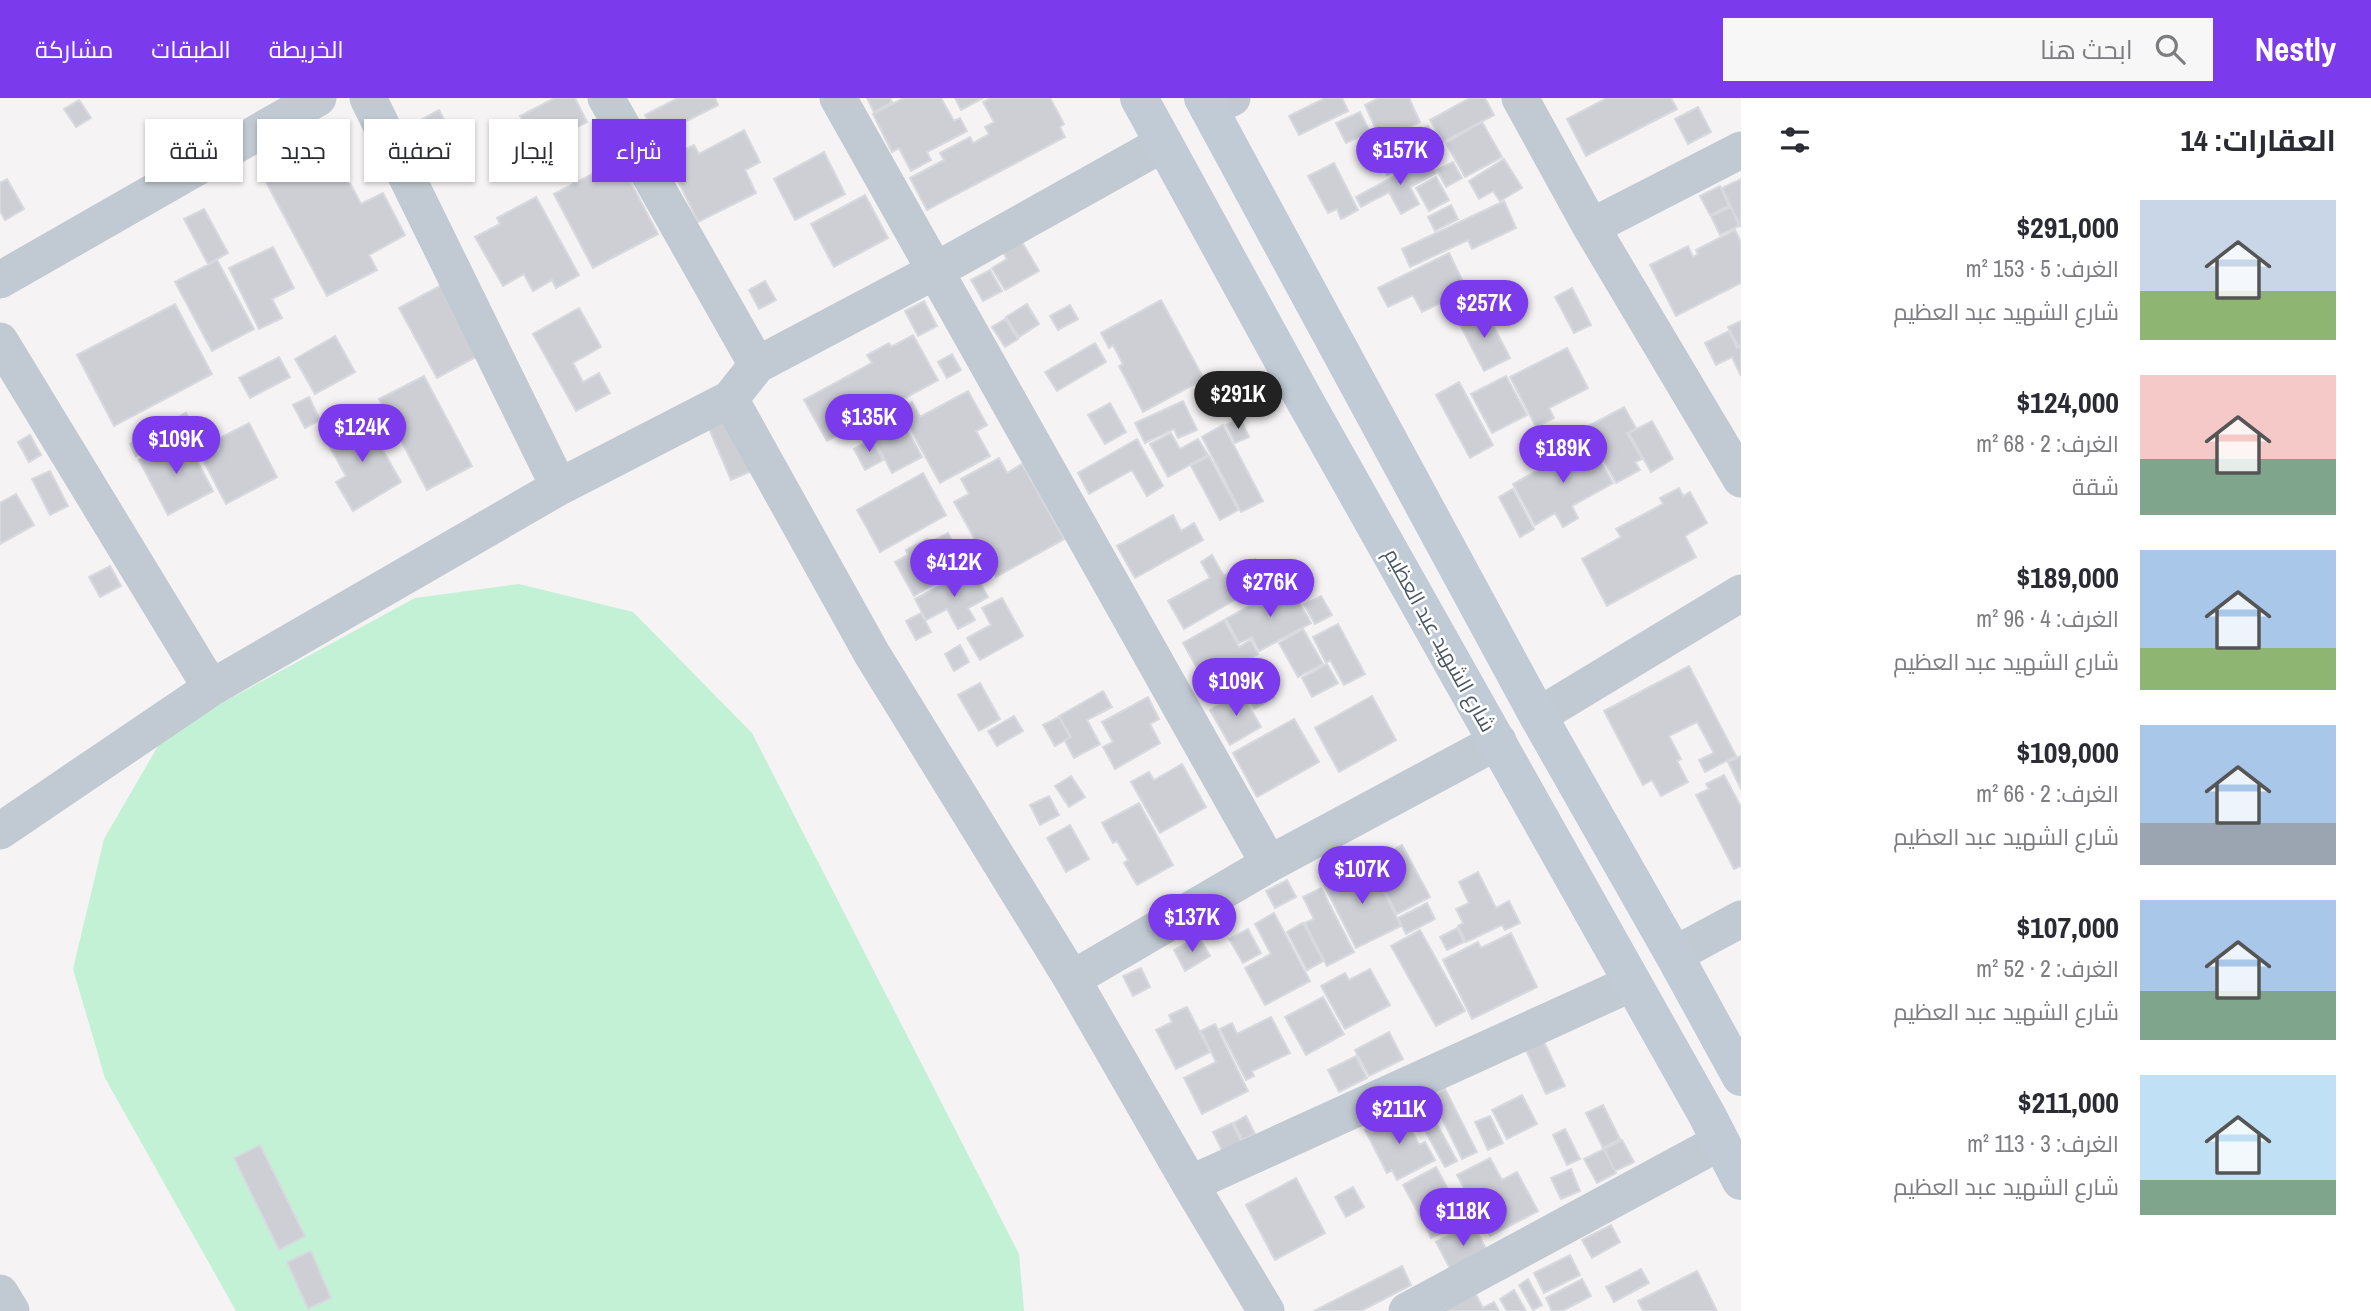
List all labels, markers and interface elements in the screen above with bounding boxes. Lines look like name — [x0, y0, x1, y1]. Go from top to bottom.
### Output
search box — [1723, 18, 2213, 81]
text: Nestly — [2255, 27, 2336, 71]
icon: search — [2151, 30, 2189, 68]
text: ابحث هنا — [2040, 32, 2133, 67]
text: مشاركة — [35, 33, 113, 65]
text: الطبقات — [151, 33, 231, 65]
text: الخريطة — [269, 33, 344, 65]
chip: شقة — [145, 119, 243, 182]
chip: جديد — [257, 119, 350, 182]
chip: تصفية — [364, 119, 475, 182]
chip: إيجار — [489, 119, 578, 182]
chip: شراء — [592, 119, 686, 182]
text: العقارات: 14 — [2180, 120, 2336, 160]
icon: filters — [1776, 121, 1814, 159]
pin: $157K — [1351, 127, 1449, 187]
text: $157K — [1372, 134, 1428, 165]
text: $291,000 — [2016, 207, 2119, 247]
icon: home — [2196, 228, 2280, 312]
text: الغرف: 5 · 153 m² — [1966, 253, 2119, 284]
pin: $257K — [1435, 280, 1533, 340]
text: $257K — [1456, 287, 1512, 318]
text: شارع الشهيد عبد العظيم — [1893, 296, 2119, 327]
pin: $291K — [1189, 372, 1287, 431]
text: $291K — [1210, 378, 1266, 409]
text: $124,000 — [2016, 382, 2119, 422]
pin: $135K — [820, 394, 918, 454]
text: $135K — [841, 401, 897, 432]
icon: home — [2196, 403, 2280, 487]
pin: $124K — [313, 404, 411, 464]
text: $124K — [334, 411, 390, 442]
pin: $109K — [127, 416, 225, 476]
text: $109K — [148, 423, 204, 454]
pin: $189K — [1514, 426, 1612, 485]
text: الغرف: 2 · 68 m² — [1976, 428, 2119, 459]
text: $189K — [1535, 432, 1591, 463]
text: شقة — [2072, 471, 2119, 502]
pin: $412K — [905, 540, 1003, 599]
street label: شارع الشهيد عبد العظيم — [1377, 543, 1503, 737]
text: $412K — [926, 546, 982, 577]
text: $189,000 — [2016, 557, 2119, 597]
pin: $276K — [1221, 560, 1319, 619]
text: $276K — [1242, 566, 1298, 597]
icon: home — [2196, 578, 2280, 662]
text: الغرف: 4 · 96 m² — [1976, 603, 2119, 634]
text: شارع الشهيد عبد العظيم — [1893, 646, 2119, 677]
pin: $109K — [1187, 658, 1285, 718]
text: $109K — [1208, 665, 1264, 696]
text: $109,000 — [2016, 732, 2119, 772]
icon: home — [2196, 753, 2280, 837]
text: الغرف: 2 · 66 m² — [1976, 778, 2119, 809]
text: شارع الشهيد عبد العظيم — [1893, 821, 2119, 852]
pin: $107K — [1313, 846, 1411, 906]
text: $107K — [1334, 853, 1390, 884]
pin: $137K — [1143, 894, 1241, 954]
text: $137K — [1164, 901, 1220, 932]
text: $107,000 — [2016, 907, 2119, 947]
icon: home — [2196, 928, 2280, 1012]
text: الغرف: 2 · 52 m² — [1976, 953, 2119, 984]
text: شارع الشهيد عبد العظيم — [1893, 996, 2119, 1027]
text: $211,000 — [2018, 1082, 2119, 1122]
pin: $211K — [1350, 1086, 1448, 1146]
text: $211K — [1372, 1093, 1426, 1124]
icon: home — [2196, 1103, 2280, 1187]
text: الغرف: 3 · 113 m² — [1967, 1128, 2119, 1159]
text: شارع الشهيد عبد العظيم — [1893, 1171, 2119, 1202]
pin: $118K — [1414, 1188, 1512, 1248]
text: $118K — [1436, 1195, 1490, 1226]

